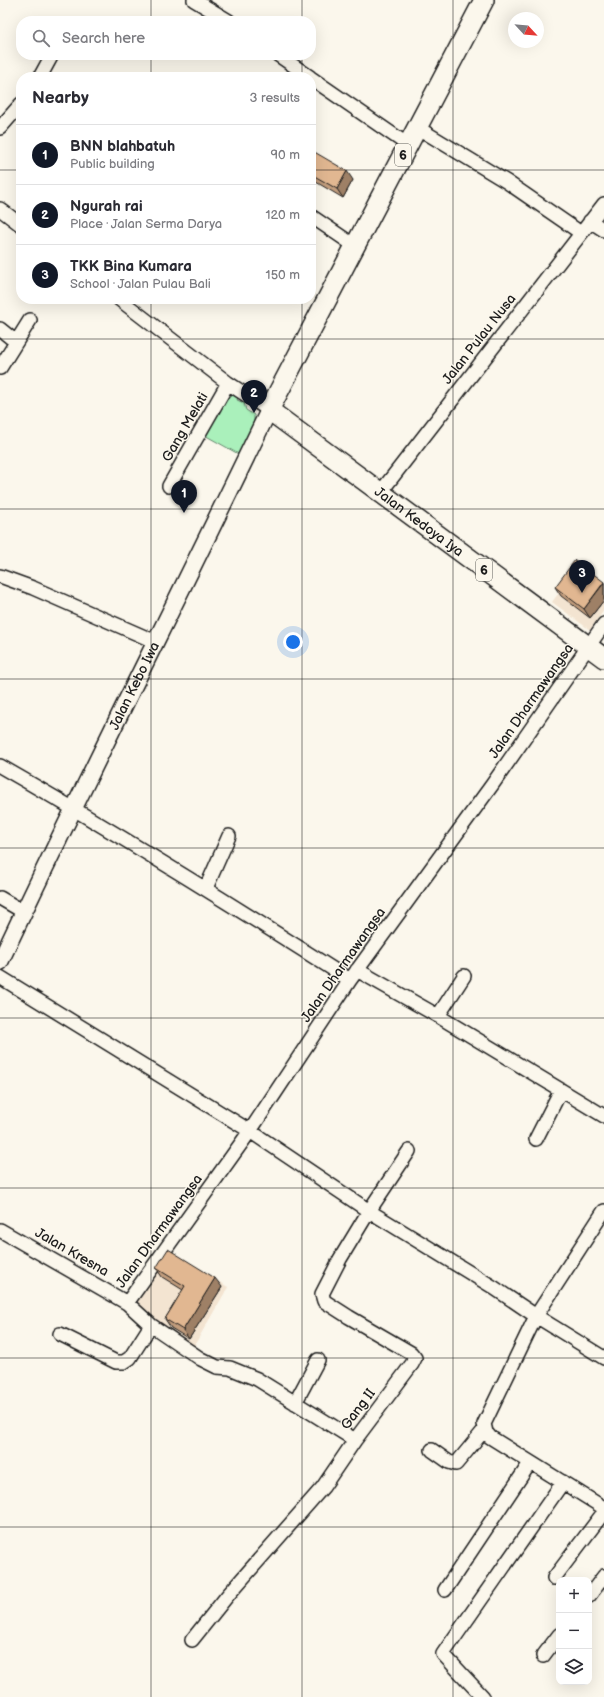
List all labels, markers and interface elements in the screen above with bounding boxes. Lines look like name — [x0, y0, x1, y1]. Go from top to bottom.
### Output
north arrow — [508, 12, 544, 48]
search box — [16, 16, 316, 60]
icon: search — [30, 27, 52, 49]
text: Search here — [62, 29, 145, 48]
text: Nearby — [32, 88, 89, 108]
text: 3 results — [249, 90, 300, 106]
text: BNN blahbatuh — [70, 137, 175, 156]
road number: 6 — [395, 144, 411, 166]
text: 1 — [42, 147, 48, 163]
text: 90 m — [271, 147, 300, 163]
text: Public building — [70, 156, 155, 172]
text: Ngurah rai — [70, 197, 143, 216]
text: 2 — [41, 207, 49, 223]
text: 120 m — [265, 207, 300, 223]
text: Place · Jalan Serma Darya — [70, 216, 222, 232]
text: TKK Bina Kumara — [70, 257, 192, 276]
text: 3 — [41, 267, 49, 283]
text: 150 m — [266, 267, 300, 283]
text: School · Jalan Pulau Bali — [70, 276, 211, 292]
street label: Jalan Pulau Nusa — [438, 290, 520, 388]
pin: 2 — [241, 380, 267, 413]
street label: Gang Melati — [158, 389, 212, 465]
pin: 1 — [171, 480, 197, 513]
street label: Jalan Kedoya Iya — [371, 483, 467, 560]
road number: 6 — [476, 559, 492, 581]
pin: 3 — [569, 560, 595, 593]
your location — [283, 632, 303, 652]
street label: Jalan Kebo Iwa — [105, 639, 163, 733]
street label: Jalan Dharmawangsa — [485, 640, 577, 762]
street label: Jalan Dharmawangsa — [297, 904, 389, 1026]
street label: Jalan Dharmawangsa — [112, 1171, 206, 1291]
street label: Jalan Kresna — [32, 1224, 112, 1280]
street label: Gang II — [337, 1385, 379, 1433]
map controls — [556, 1577, 592, 1685]
button: + — [556, 1577, 592, 1613]
button: − — [556, 1613, 592, 1649]
button: layers — [556, 1649, 592, 1685]

